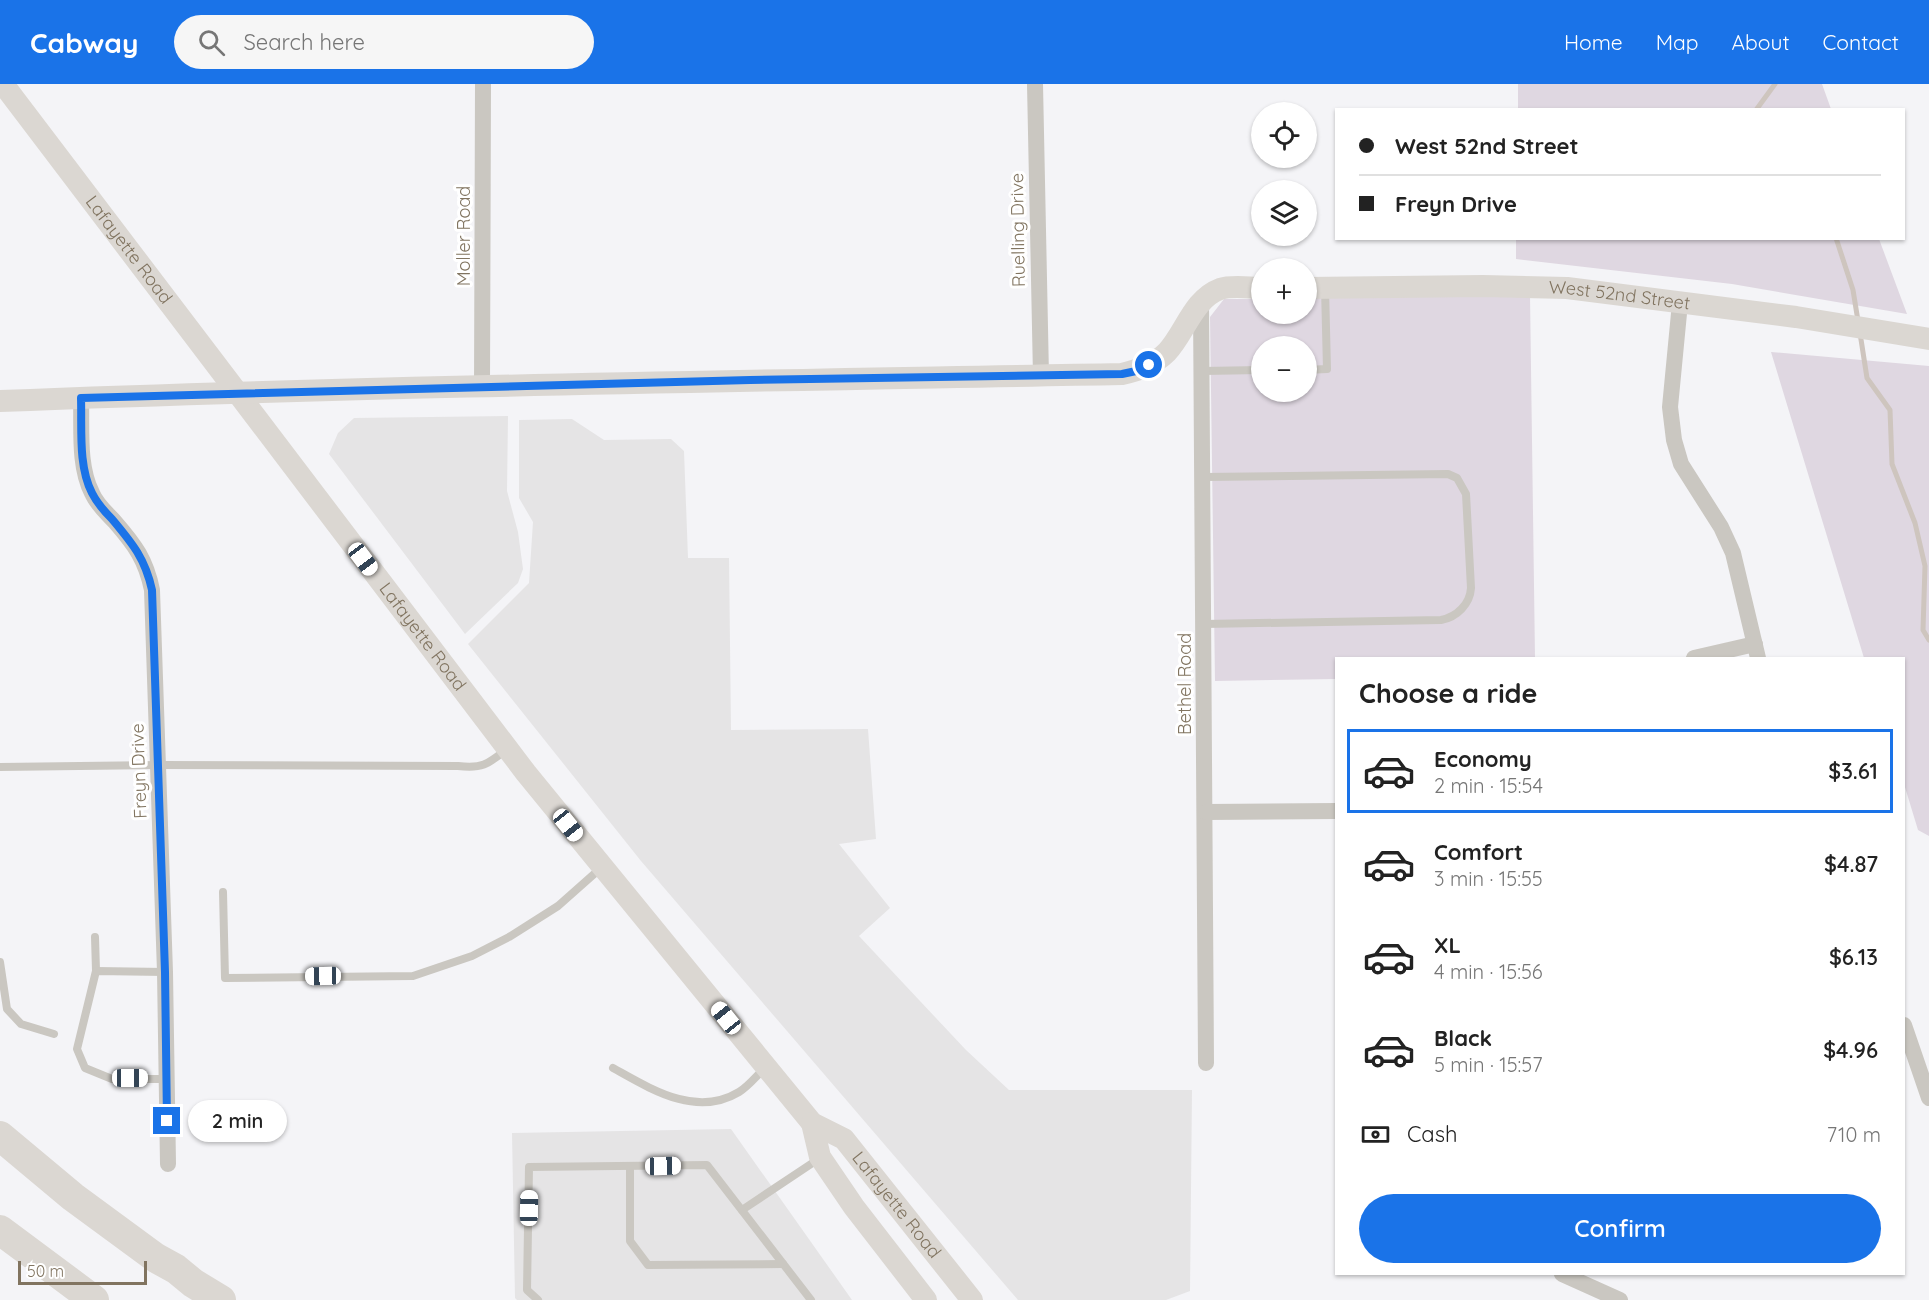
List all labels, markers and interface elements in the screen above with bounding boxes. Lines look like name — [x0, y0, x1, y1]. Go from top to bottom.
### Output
search box — [174, 15, 594, 69]
text: Cabway — [30, 25, 138, 60]
icon: search — [195, 26, 228, 59]
text: Search here — [243, 28, 365, 56]
text: Home — [1564, 29, 1623, 55]
text: Map — [1656, 29, 1699, 55]
text: About — [1732, 29, 1790, 55]
text: Contact — [1823, 29, 1899, 55]
map controls — [1251, 102, 1317, 402]
button: locate — [1251, 102, 1317, 168]
text: West 52nd Street — [1395, 132, 1579, 160]
street label: Ruelling Drive — [1005, 173, 1030, 287]
button: layers — [1251, 180, 1317, 246]
street label: Moller Road — [452, 186, 475, 286]
text: Freyn Drive — [1395, 190, 1517, 218]
street label: Lafayette Road — [81, 191, 178, 308]
button: + — [1251, 258, 1317, 324]
street label: West 52nd Street — [1549, 276, 1692, 314]
button: − — [1251, 336, 1317, 402]
route start — [1135, 351, 1162, 378]
car — [345, 539, 381, 579]
street label: Lafayette Road — [374, 578, 472, 695]
street label: Bethel Road — [1173, 633, 1196, 735]
text: Choose a ride — [1359, 676, 1537, 710]
street label: Freyn Drive — [125, 723, 152, 819]
icon: car — [1362, 744, 1416, 798]
text: Economy — [1434, 745, 1532, 773]
text: $3.61 — [1828, 757, 1878, 785]
text: 2 min · 15:54 — [1434, 773, 1543, 798]
car — [550, 805, 586, 845]
icon: car — [1362, 837, 1416, 891]
text: Comfort — [1434, 838, 1523, 866]
text: $4.87 — [1824, 850, 1878, 878]
text: 3 min · 15:55 — [1434, 866, 1543, 891]
icon: car — [1362, 930, 1416, 984]
text: XL — [1434, 931, 1461, 959]
text: $6.13 — [1829, 943, 1878, 971]
text: 4 min · 15:56 — [1434, 959, 1543, 984]
car — [305, 967, 341, 985]
car — [708, 998, 744, 1038]
icon: car — [1362, 1023, 1416, 1077]
text: Black — [1434, 1024, 1492, 1052]
text: $4.96 — [1823, 1036, 1878, 1064]
text: 5 min · 15:57 — [1434, 1052, 1542, 1077]
car — [112, 1069, 148, 1087]
callout: 2 min — [188, 1100, 287, 1142]
route end — [153, 1107, 180, 1134]
text: 2 min — [212, 1108, 263, 1133]
icon: cash — [1359, 1118, 1392, 1151]
text: Cash — [1407, 1120, 1458, 1148]
text: 710 m — [1827, 1122, 1881, 1147]
street label: Lafayette Road — [847, 1147, 946, 1263]
car — [645, 1157, 681, 1175]
car — [520, 1190, 538, 1226]
button: Confirm — [1359, 1194, 1881, 1263]
scale bar — [18, 1258, 147, 1286]
text: 50 m — [27, 1261, 64, 1281]

